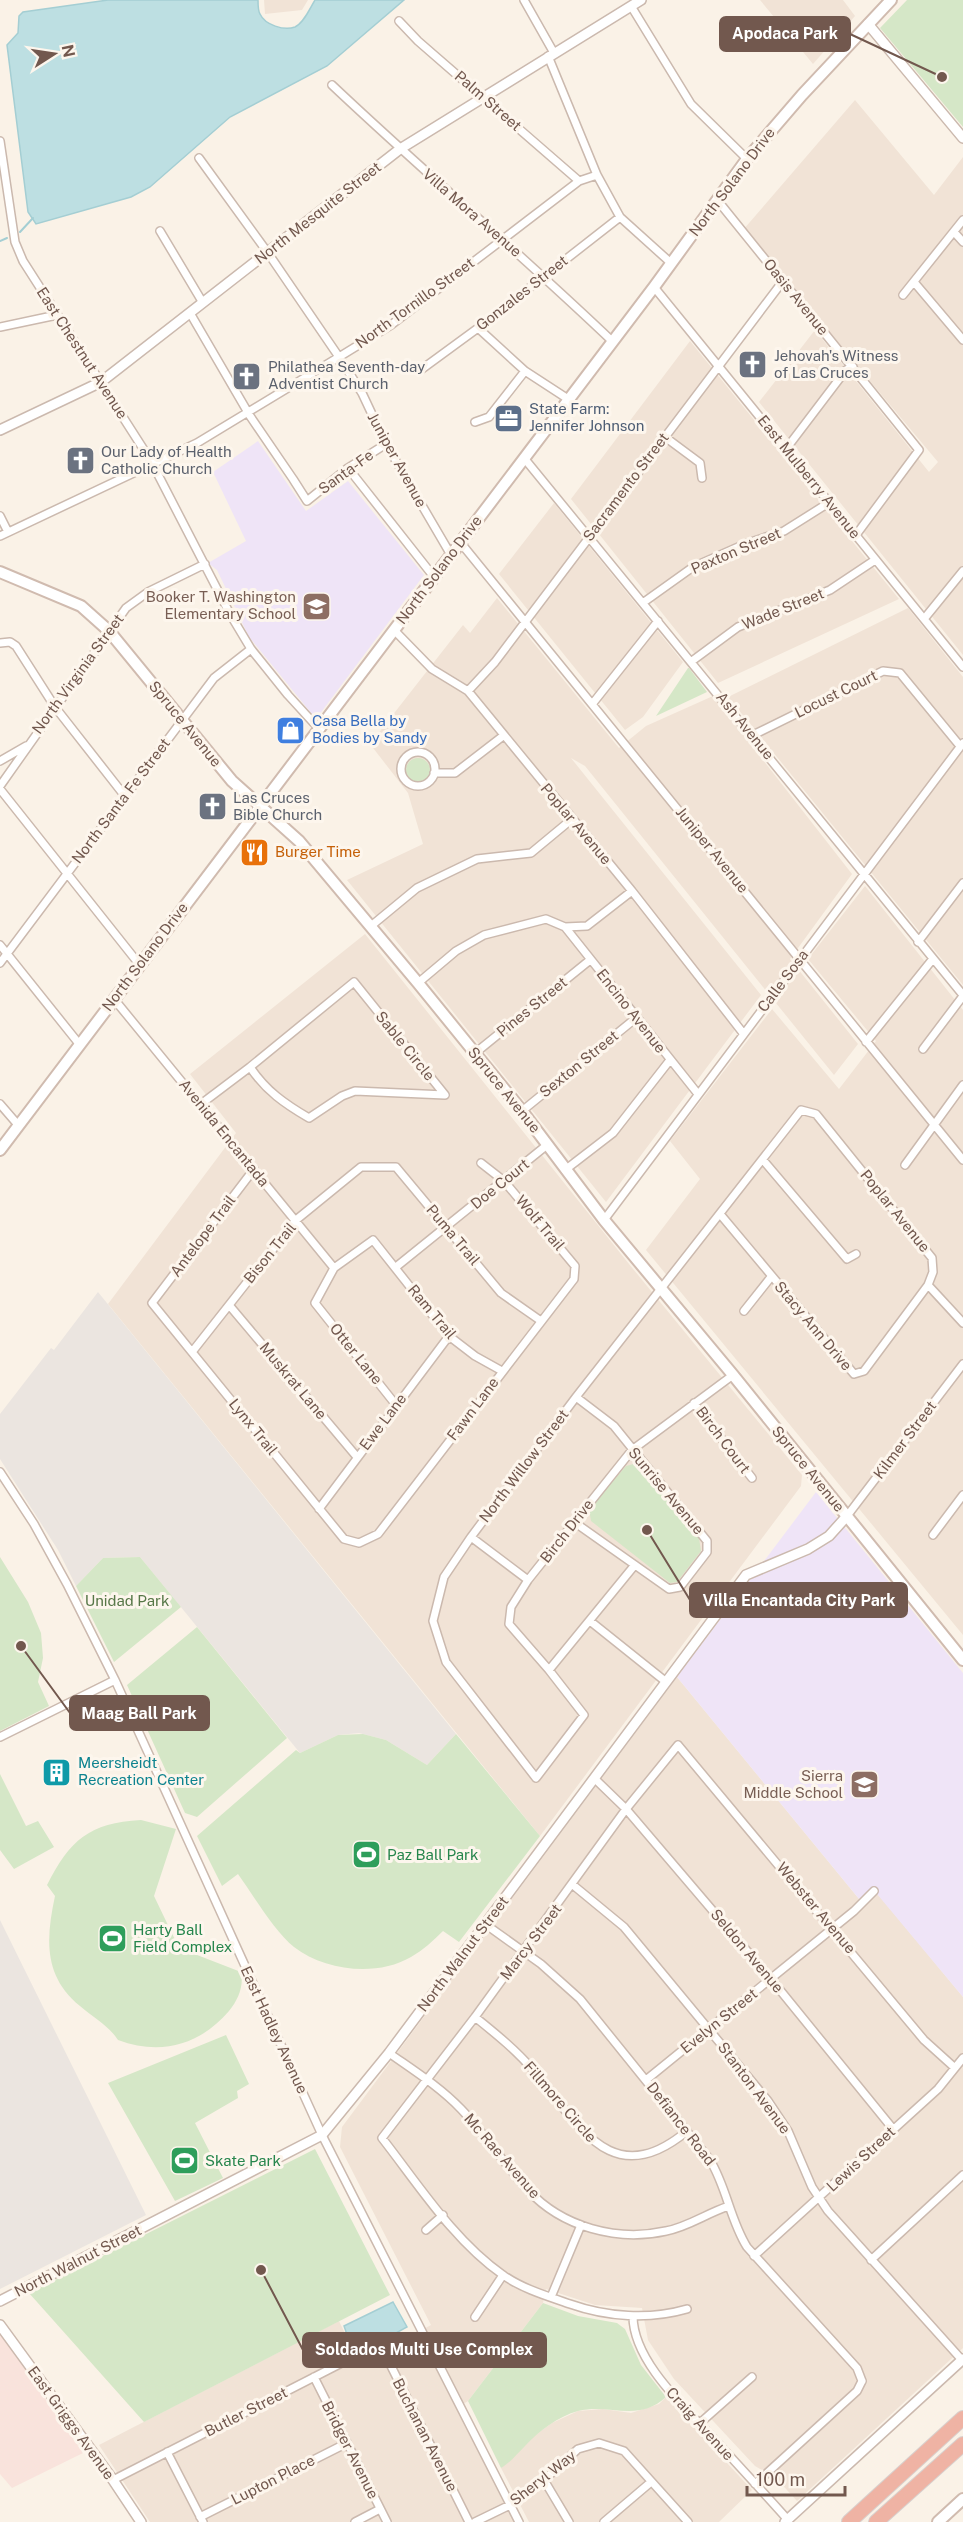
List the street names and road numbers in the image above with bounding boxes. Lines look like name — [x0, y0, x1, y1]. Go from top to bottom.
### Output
street label: Palm Street — [452, 67, 525, 134]
street label: North Solano Drive — [685, 124, 778, 239]
street label: North Mesquite Street — [251, 158, 384, 267]
street label: Villa Mora Avenue — [419, 165, 525, 260]
street label: Gonzales Street — [473, 252, 571, 334]
street label: North Tornillo Street — [352, 254, 477, 351]
street label: Oasis Avenue — [760, 255, 832, 338]
street label: East Chestnut Avenue — [34, 284, 131, 422]
street label: Juniper Avenue — [364, 409, 430, 510]
street label: East Mulberry Avenue — [755, 412, 864, 542]
street label: Sacramento Street — [579, 429, 672, 544]
street label: Santa-Fe — [315, 446, 376, 497]
street label: North Solano Drive — [392, 512, 485, 627]
street label: Paxton Street — [688, 524, 783, 577]
street label: Wade Street — [739, 584, 826, 633]
street label: North Virginia Street — [28, 610, 127, 737]
street label: Locust Court — [792, 666, 880, 721]
street label: Spruce Avenue — [146, 677, 225, 770]
street label: Ash Avenue — [713, 689, 778, 763]
street label: North Santa Fe Street — [68, 735, 173, 867]
street label: Poplar Avenue — [538, 780, 615, 868]
street label: Juniper Avenue — [673, 803, 752, 896]
street label: North Solano Drive — [98, 899, 191, 1014]
street label: Calle Sosa — [754, 946, 811, 1015]
street label: Encino Avenue — [593, 965, 669, 1056]
street label: Pines Street — [493, 973, 570, 1040]
street label: Sable Circle — [372, 1008, 438, 1084]
street label: Sexton Street — [536, 1027, 622, 1101]
street label: Spruce Avenue — [465, 1043, 544, 1136]
street label: Avenida Encantada — [176, 1076, 273, 1190]
street label: Doe Court — [467, 1155, 532, 1212]
street label: Poplar Avenue — [857, 1166, 934, 1255]
street label: Antelope Trail — [167, 1192, 239, 1280]
street label: Wolf Trail — [512, 1192, 568, 1254]
street label: Puma Trail — [423, 1201, 484, 1268]
street label: Bison Trail — [240, 1219, 299, 1286]
street label: Stacy Ann Drive — [771, 1278, 856, 1374]
street label: Ram Trail — [405, 1281, 460, 1342]
street label: Otter Lane — [327, 1320, 386, 1388]
street label: Muskrat Lane — [256, 1339, 330, 1422]
street label: Fawn Lane — [443, 1374, 502, 1444]
street label: Ewe Lane — [356, 1390, 409, 1453]
street label: Lynx Trail — [226, 1395, 281, 1458]
street label: Kilmer Street — [870, 1397, 940, 1482]
street label: Birch Court — [693, 1403, 754, 1476]
street label: North Willow Street — [476, 1406, 572, 1526]
street label: Spruce Avenue — [769, 1422, 848, 1515]
street label: Sunrise Avenue — [625, 1444, 708, 1538]
street label: Birch Drive — [537, 1496, 597, 1566]
street label: Webster Avenue — [773, 1859, 859, 1957]
street label: North Walnut Street — [414, 1892, 512, 2015]
street label: Marcy Street — [497, 1900, 565, 1983]
street label: Seldon Avenue — [707, 1905, 787, 1996]
street label: East Hadley Avenue — [237, 1963, 311, 2096]
street label: Evelyn Street — [677, 1985, 760, 2057]
street label: Stanton Avenue — [714, 2039, 794, 2137]
street label: Fillmore Circle — [521, 2058, 600, 2145]
street label: Defiance Road — [644, 2079, 719, 2169]
street label: Mc Rae Avenue — [461, 2110, 544, 2202]
street label: Lewis Street — [823, 2123, 898, 2195]
street label: North Walnut Street — [11, 2221, 144, 2300]
street label: East Griggs Avenue — [25, 2363, 118, 2483]
street label: Buchanan Avenue — [390, 2375, 461, 2494]
street label: Butler Street — [202, 2383, 290, 2440]
street label: Craig Avenue — [663, 2384, 738, 2464]
street label: Bridger Avenue — [319, 2398, 382, 2501]
street label: Sheryl Way — [506, 2447, 579, 2509]
street label: Lupton Place — [228, 2451, 317, 2508]

